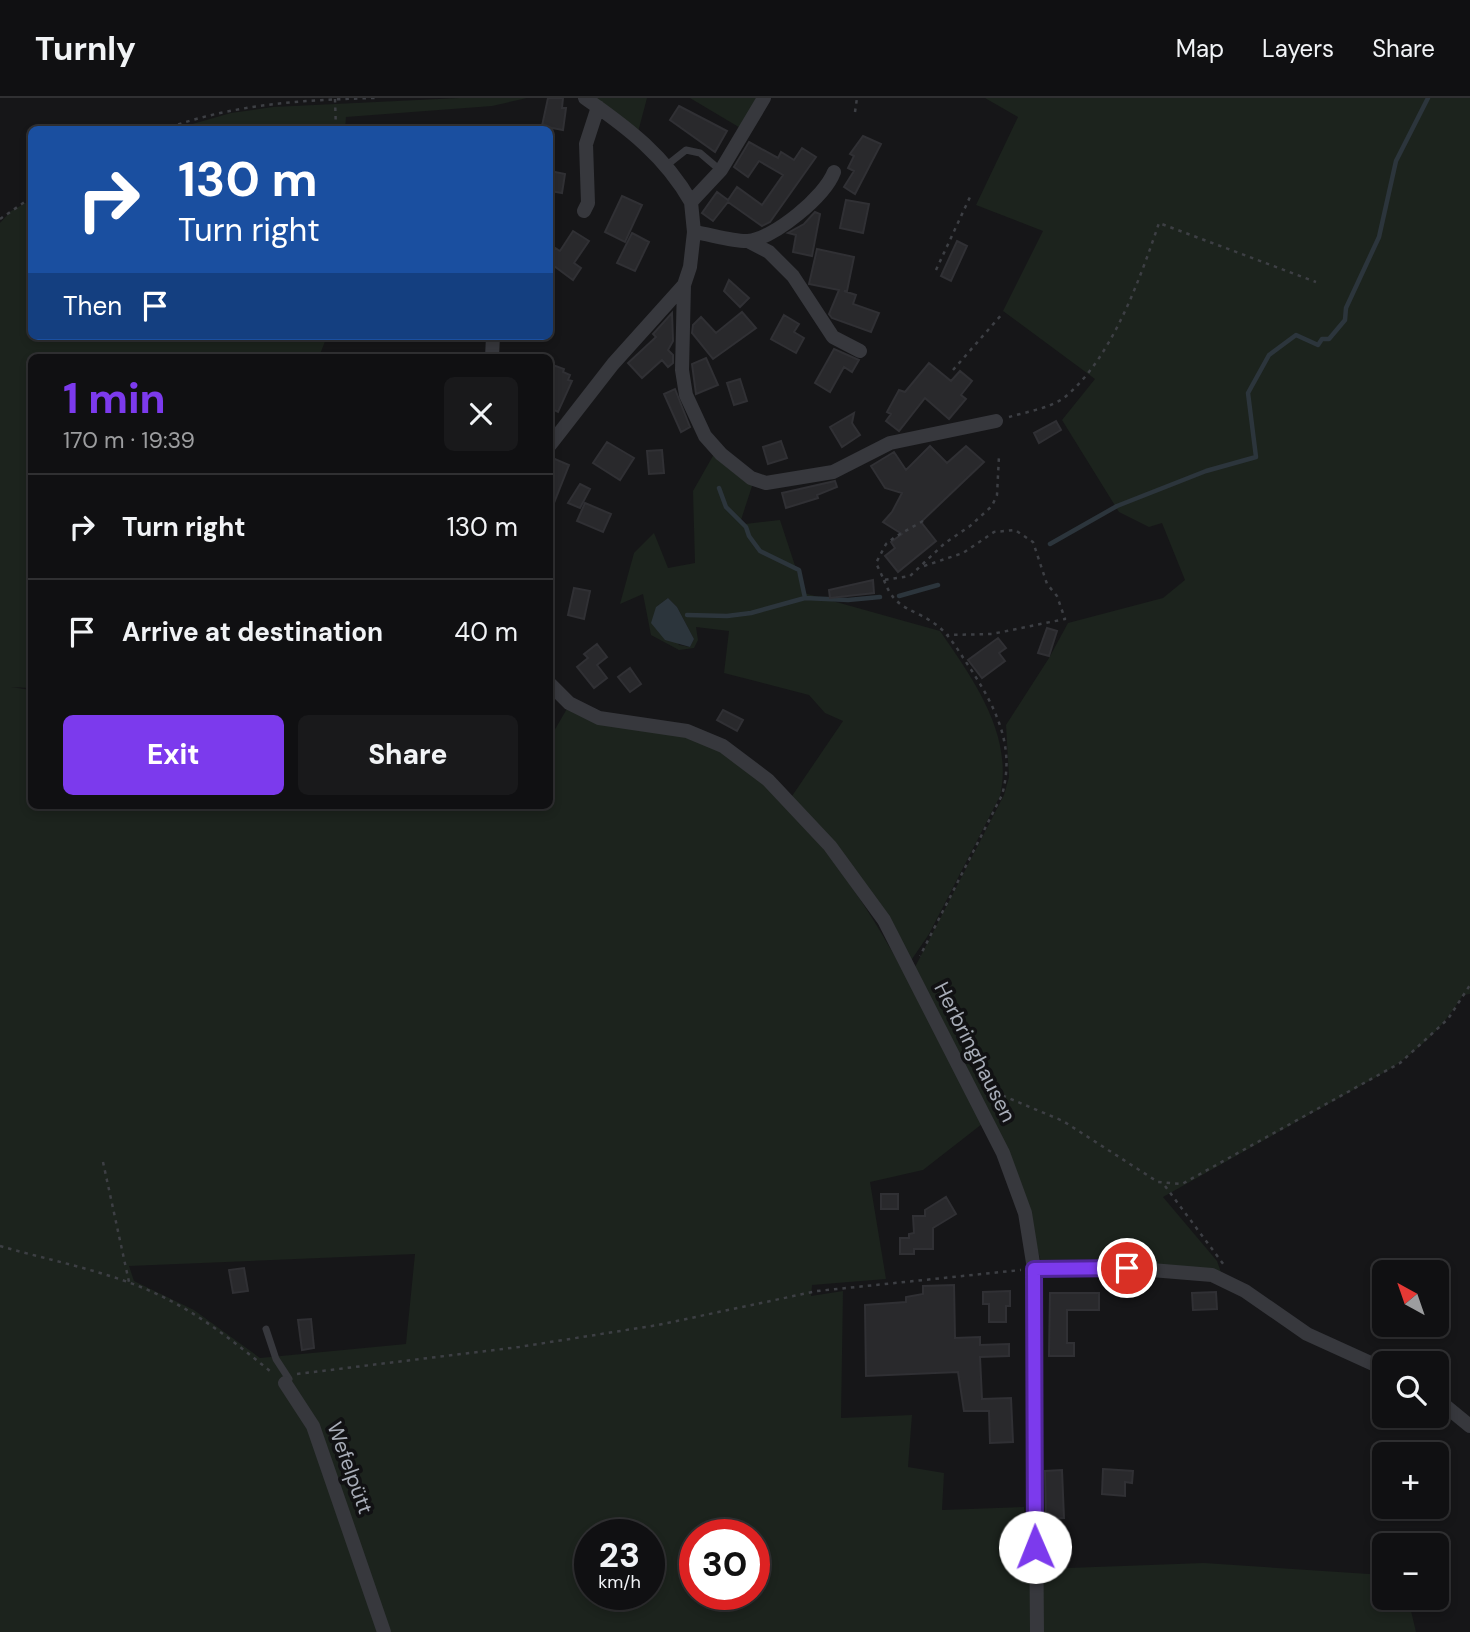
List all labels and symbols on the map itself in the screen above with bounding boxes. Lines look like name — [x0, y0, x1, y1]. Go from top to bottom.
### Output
street label: Herbringhausen — [928, 977, 1022, 1127]
pin — [1097, 1238, 1157, 1298]
north arrow — [1372, 1260, 1449, 1337]
street label: Wefelpütt — [320, 1418, 380, 1518]
position arrow — [998, 1510, 1072, 1584]
speed limit sign: 30 — [679, 1519, 770, 1610]

